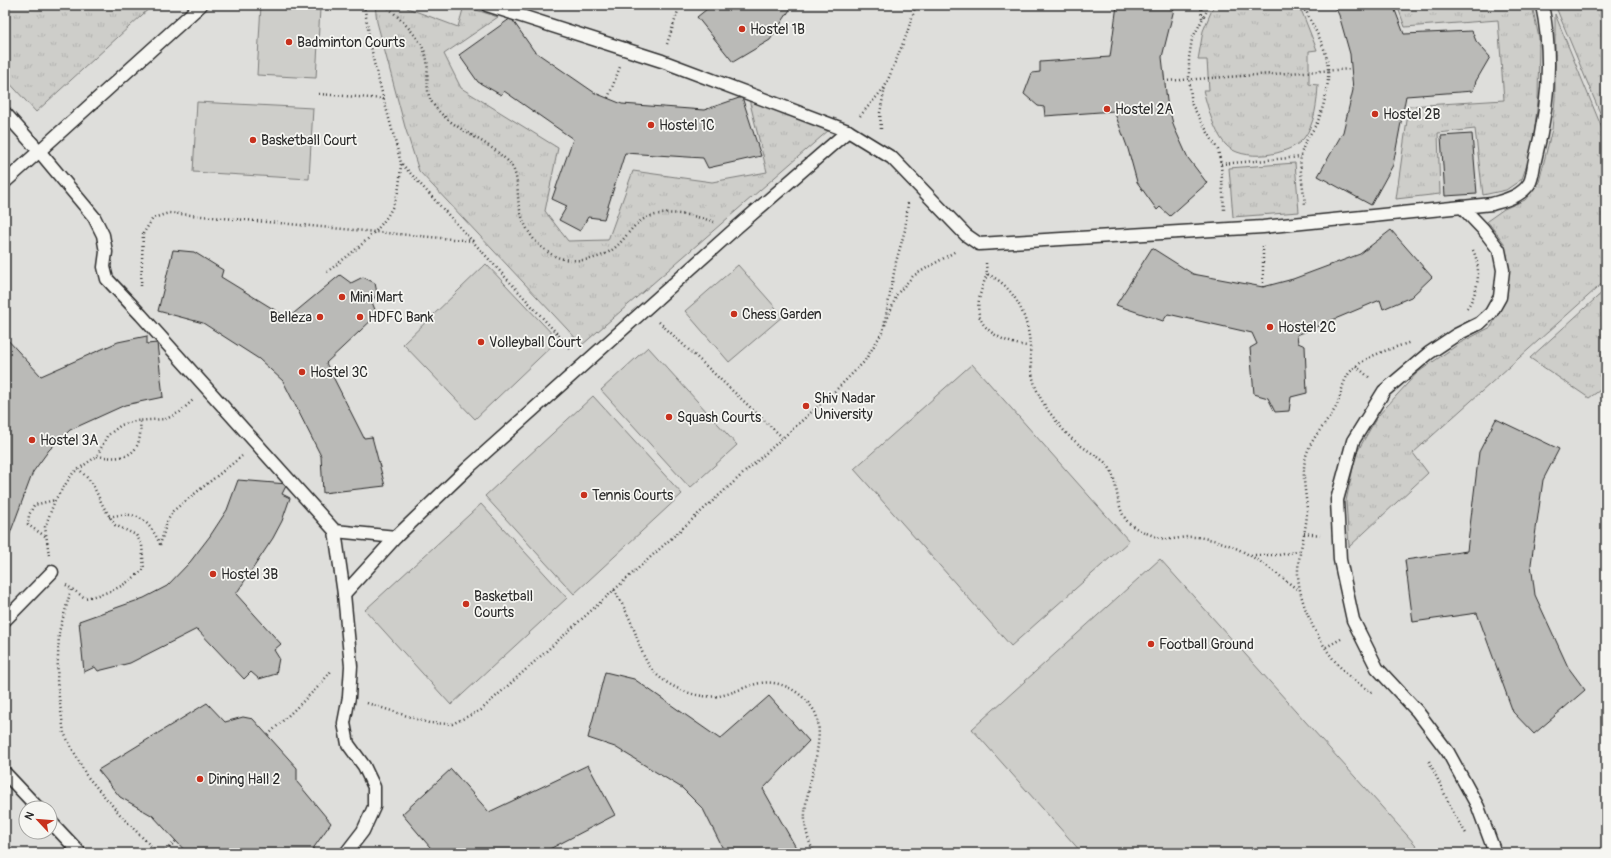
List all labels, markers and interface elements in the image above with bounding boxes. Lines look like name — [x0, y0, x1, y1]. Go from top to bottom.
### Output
place label: Hostel 1B — [750, 21, 805, 38]
marker: Hostel 1B — [737, 24, 747, 34]
place label: Badminton Courts — [297, 34, 406, 51]
marker: Badminton Courts — [284, 37, 294, 47]
place label: Hostel 2A — [1115, 101, 1173, 118]
marker: Hostel 2A — [1102, 104, 1112, 114]
place label: Hostel 2B — [1383, 106, 1440, 123]
marker: Hostel 2B — [1370, 109, 1380, 119]
place label: Hostel 1C — [659, 117, 715, 134]
marker: Hostel 1C — [646, 120, 656, 130]
place label: Basketball Court — [261, 132, 357, 149]
marker: Basketball Court — [248, 135, 258, 145]
place label: Mini Mart — [350, 289, 403, 306]
marker: Mini Mart — [337, 292, 347, 302]
place label: Chess Garden — [742, 306, 822, 323]
place label: Belleza — [270, 309, 312, 326]
place label: HDFC Bank — [368, 309, 434, 326]
marker: Chess Garden — [729, 309, 739, 319]
marker: Belleza — [315, 312, 325, 322]
marker: HDFC Bank — [355, 312, 365, 322]
place label: Hostel 2C — [1278, 319, 1336, 336]
marker: Hostel 2C — [1265, 322, 1275, 332]
place label: Volleyball Court — [489, 334, 582, 351]
marker: Volleyball Court — [476, 337, 486, 347]
place label: Hostel 3C — [310, 364, 368, 381]
marker: Hostel 3C — [297, 367, 307, 377]
place label: Shiv Nadar University — [814, 390, 875, 423]
marker: Shiv Nadar University — [801, 401, 811, 411]
place label: Squash Courts — [677, 409, 762, 426]
marker: Squash Courts — [664, 412, 674, 422]
place label: Hostel 3A — [40, 432, 98, 449]
marker: Hostel 3A — [27, 435, 37, 445]
place label: Tennis Courts — [592, 487, 674, 504]
marker: Tennis Courts — [579, 490, 589, 500]
place label: Hostel 3B — [221, 566, 278, 583]
marker: Hostel 3B — [208, 569, 218, 579]
place label: Basketball Courts — [474, 588, 533, 621]
marker: Basketball Courts — [461, 599, 471, 609]
place label: Football Ground — [1159, 636, 1254, 653]
marker: Football Ground — [1146, 639, 1156, 649]
place label: Dining Hall 2 — [208, 771, 280, 788]
marker: Dining Hall 2 — [195, 774, 205, 784]
north arrow — [18, 800, 58, 840]
text: N — [22, 809, 37, 822]

